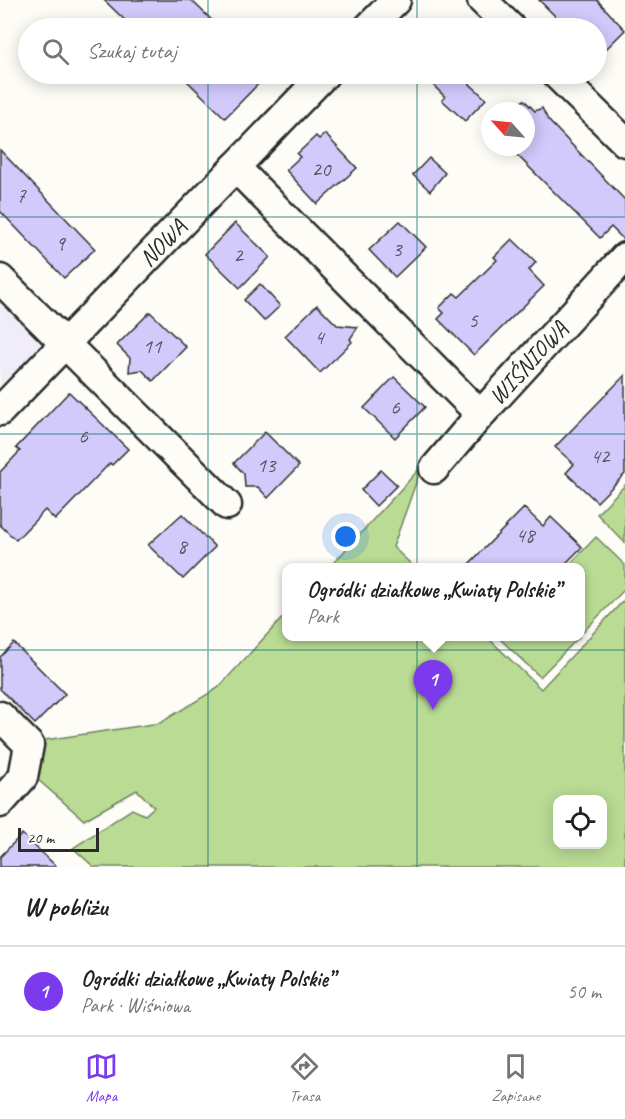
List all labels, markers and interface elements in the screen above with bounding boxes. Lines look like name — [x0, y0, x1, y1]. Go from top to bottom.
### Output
search box — [18, 18, 607, 84]
icon: search — [39, 35, 72, 68]
text: Szukaj tutaj — [87, 37, 177, 65]
north arrow — [481, 102, 535, 156]
house number: 20 — [312, 156, 332, 182]
house number: 7 — [16, 182, 27, 208]
street label: NOWA — [132, 212, 193, 273]
house number: 9 — [55, 230, 66, 256]
house number: 3 — [392, 236, 403, 262]
house number: 2 — [233, 242, 244, 268]
house number: 5 — [468, 307, 479, 333]
street label: WIŚNIOWA — [482, 314, 575, 411]
house number: 4 — [314, 324, 326, 350]
house number: 11 — [143, 333, 163, 359]
house number: 6 — [390, 394, 400, 420]
house number: 6 — [78, 423, 88, 449]
house number: 42 — [591, 443, 611, 469]
house number: 13 — [257, 452, 277, 478]
your location — [331, 522, 360, 551]
house number: 48 — [516, 522, 537, 548]
house number: 8 — [177, 533, 189, 559]
popup — [282, 563, 585, 641]
text: Ogródki działkowe „Kwiaty Polskie” — [307, 576, 560, 604]
text: Park — [307, 604, 339, 629]
pin: 1 — [414, 660, 452, 710]
map controls — [553, 795, 607, 849]
button: locate — [553, 795, 607, 849]
scale bar — [18, 825, 99, 852]
text: 20 m — [27, 828, 54, 848]
text: W pobliżu — [24, 890, 107, 923]
text: Ogródki działkowe „Kwiaty Polskie” — [81, 965, 334, 993]
text: 1 — [39, 979, 48, 1004]
text: 50 m — [567, 979, 601, 1004]
text: Park · Wiśniowa — [81, 993, 190, 1018]
tab: Mapa — [85, 1050, 118, 1106]
tab: Trasa — [288, 1050, 321, 1106]
tab: Zapisane — [491, 1050, 540, 1106]

